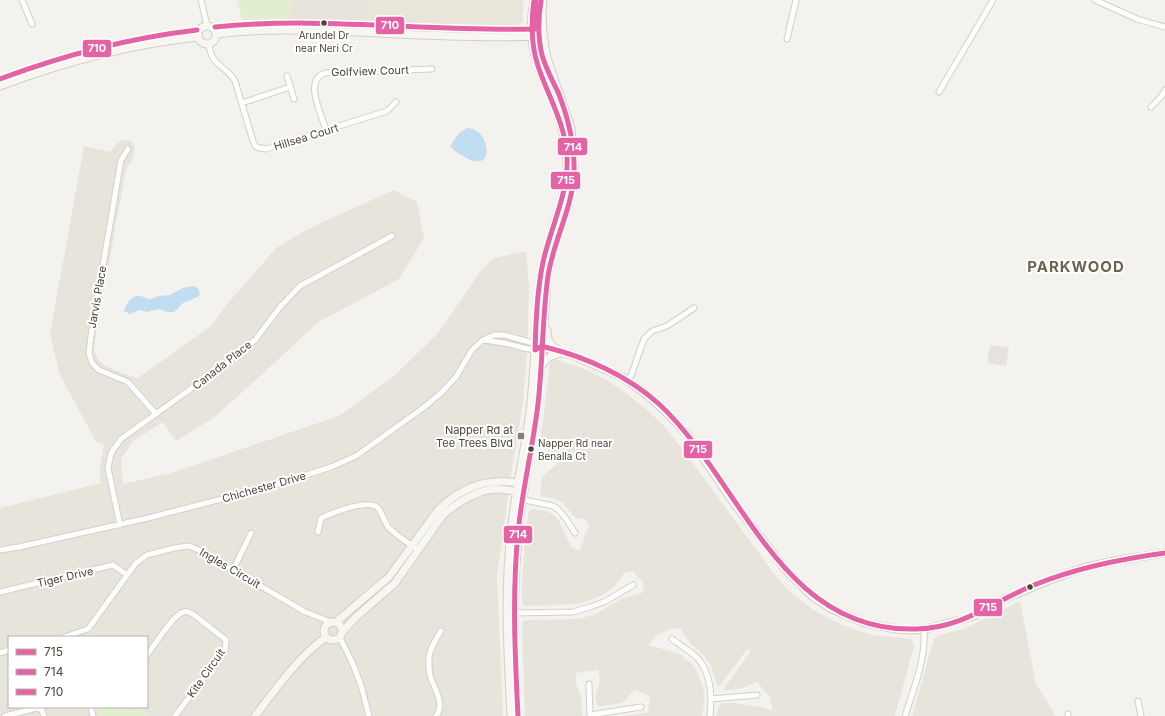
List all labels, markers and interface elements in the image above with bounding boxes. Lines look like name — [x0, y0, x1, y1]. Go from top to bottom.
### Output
line badge: 710 — [375, 16, 405, 35]
marker: Arundel Dr near Neri Cr — [319, 18, 329, 28]
text: 710 — [381, 18, 399, 32]
place label: Arundel Dr near Neri Cr — [295, 29, 353, 54]
line badge: 710 — [82, 39, 112, 58]
text: 710 — [88, 41, 106, 55]
street label: Golfview Court — [331, 63, 409, 79]
street label: Hillsea Court — [272, 120, 340, 153]
line badge: 714 — [557, 137, 588, 156]
text: 714 — [564, 140, 582, 154]
line badge: 715 — [550, 171, 581, 190]
text: 715 — [557, 173, 575, 187]
district label: PARKWOOD — [1027, 257, 1125, 276]
street label: Jarvis Place — [85, 265, 109, 329]
street label: Canada Place — [190, 337, 254, 393]
place label: Napper Rd at Tee Trees Blvd — [436, 423, 513, 450]
marker: Napper Rd at Tee Trees Blvd — [516, 431, 526, 441]
place label: Napper Rd near Benalla Ct — [538, 437, 612, 462]
line badge: 715 — [683, 440, 713, 459]
text: 715 — [689, 442, 707, 456]
marker: Napper Rd near Benalla Ct — [526, 444, 536, 454]
street label: Chichester Drive — [220, 468, 308, 506]
line badge: 714 — [503, 525, 533, 544]
text: 714 — [509, 527, 527, 541]
street label: Ingles Circuit — [197, 545, 263, 591]
street label: Tiger Drive — [35, 564, 95, 590]
unlabelled marker — [1025, 582, 1035, 592]
line badge: 715 — [973, 598, 1003, 617]
text: 715 — [979, 600, 997, 614]
legend — [8, 636, 148, 708]
text: 715 — [44, 644, 63, 659]
street label: Kite Circuit — [184, 645, 228, 700]
text: 714 — [44, 664, 64, 679]
text: 710 — [44, 684, 63, 699]

